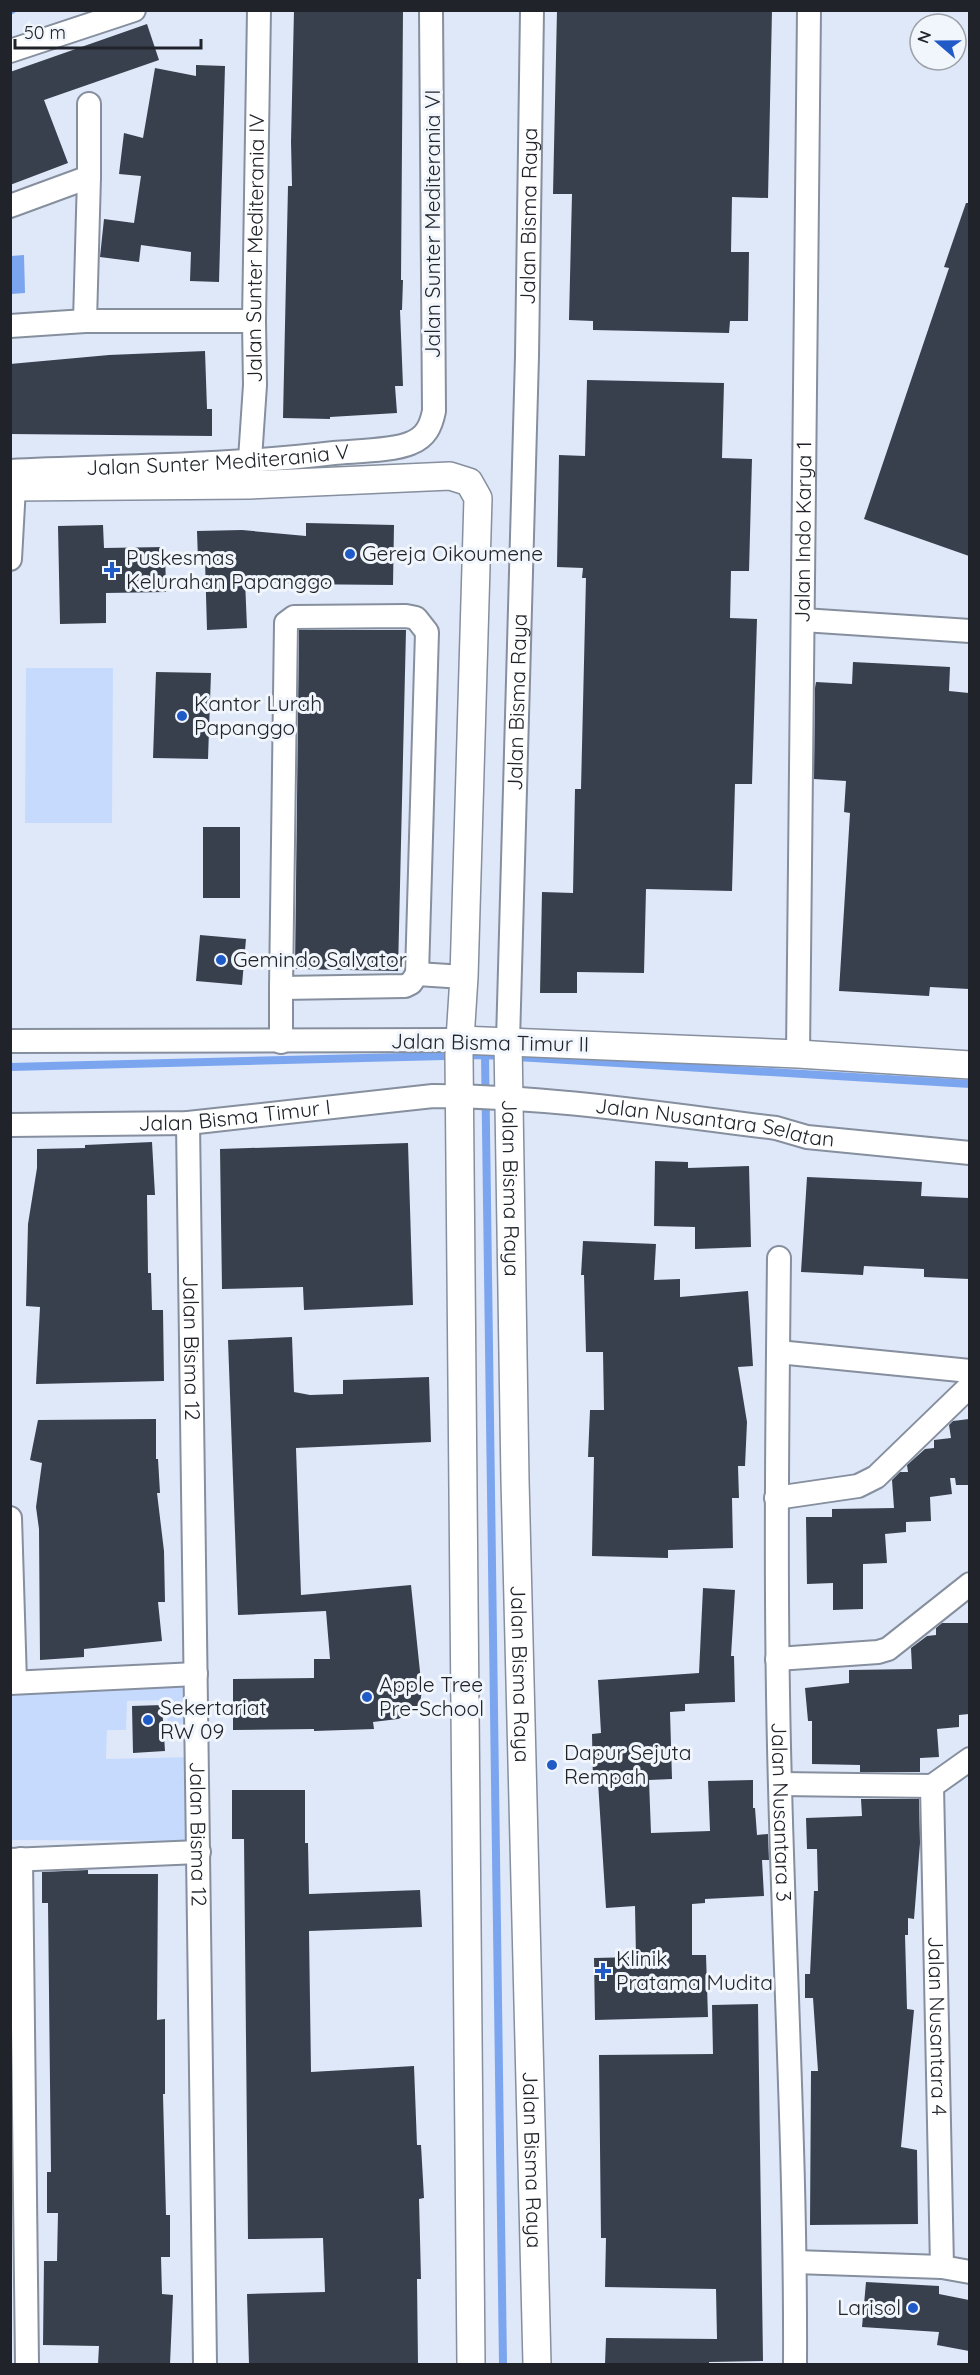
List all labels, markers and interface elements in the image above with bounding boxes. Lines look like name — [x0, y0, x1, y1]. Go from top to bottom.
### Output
scale bar — [15, 12, 201, 50]
north arrow — [908, 12, 968, 72]
text: 50 m — [24, 21, 66, 44]
text: N — [912, 28, 935, 46]
street label: Jalan Sunter Mediterania VI — [419, 90, 445, 358]
street label: Jalan Sunter Mediterania IV — [240, 113, 269, 383]
street label: Jalan Bisma Raya — [514, 127, 542, 305]
street label: Jalan Sunter Mediterania V — [86, 438, 350, 480]
street label: Jalan Indo Karya 1 — [789, 441, 816, 623]
place label: Gereja Oikoumene — [362, 540, 543, 566]
place label: Puskesmas Kelurahan Papanggo — [126, 544, 333, 594]
marker: Gereja Oikoumene — [343, 547, 357, 561]
marker: Puskesmas Kelurahan Papanggo — [103, 561, 121, 579]
street label: Jalan Bisma Raya — [501, 613, 532, 791]
place label: Kantor Lurah Papanggo — [194, 690, 322, 740]
marker: Kantor Lurah Papanggo — [175, 709, 189, 723]
place label: Gemindo Salvator — [233, 946, 407, 972]
marker: Gemindo Salvator — [214, 953, 228, 967]
street label: Jalan Bisma Timur II — [391, 1027, 589, 1057]
street label: Jalan Nusantara Selatan — [594, 1092, 836, 1152]
street label: Jalan Bisma Timur I — [138, 1093, 332, 1136]
street label: Jalan Bisma Raya — [497, 1099, 526, 1277]
street label: Jalan Bisma 12 — [178, 1275, 206, 1421]
street label: Jalan Bisma Raya — [506, 1585, 536, 1763]
place label: Apple Tree Pre-School — [379, 1671, 484, 1721]
marker: Apple Tree Pre-School — [360, 1690, 374, 1704]
place label: Sekertariat RW 09 — [160, 1694, 267, 1744]
marker: Sekertariat RW 09 — [141, 1713, 155, 1727]
street label: Jalan Nusantara 3 — [766, 1722, 798, 1902]
place label: Dapur Sejuta Rempah — [564, 1739, 691, 1789]
marker: Dapur Sejuta Rempah — [545, 1758, 559, 1772]
street label: Jalan Bisma 12 — [185, 1761, 213, 1907]
street label: Jalan Nusantara 4 — [923, 1936, 953, 2116]
place label: Klinik Pratama Mudita — [616, 1945, 773, 1995]
marker: Klinik Pratama Mudita — [594, 1962, 612, 1980]
street label: Jalan Bisma Raya — [518, 2071, 548, 2249]
place label: Larisol — [837, 2294, 901, 2320]
marker: Larisol — [906, 2301, 920, 2315]

